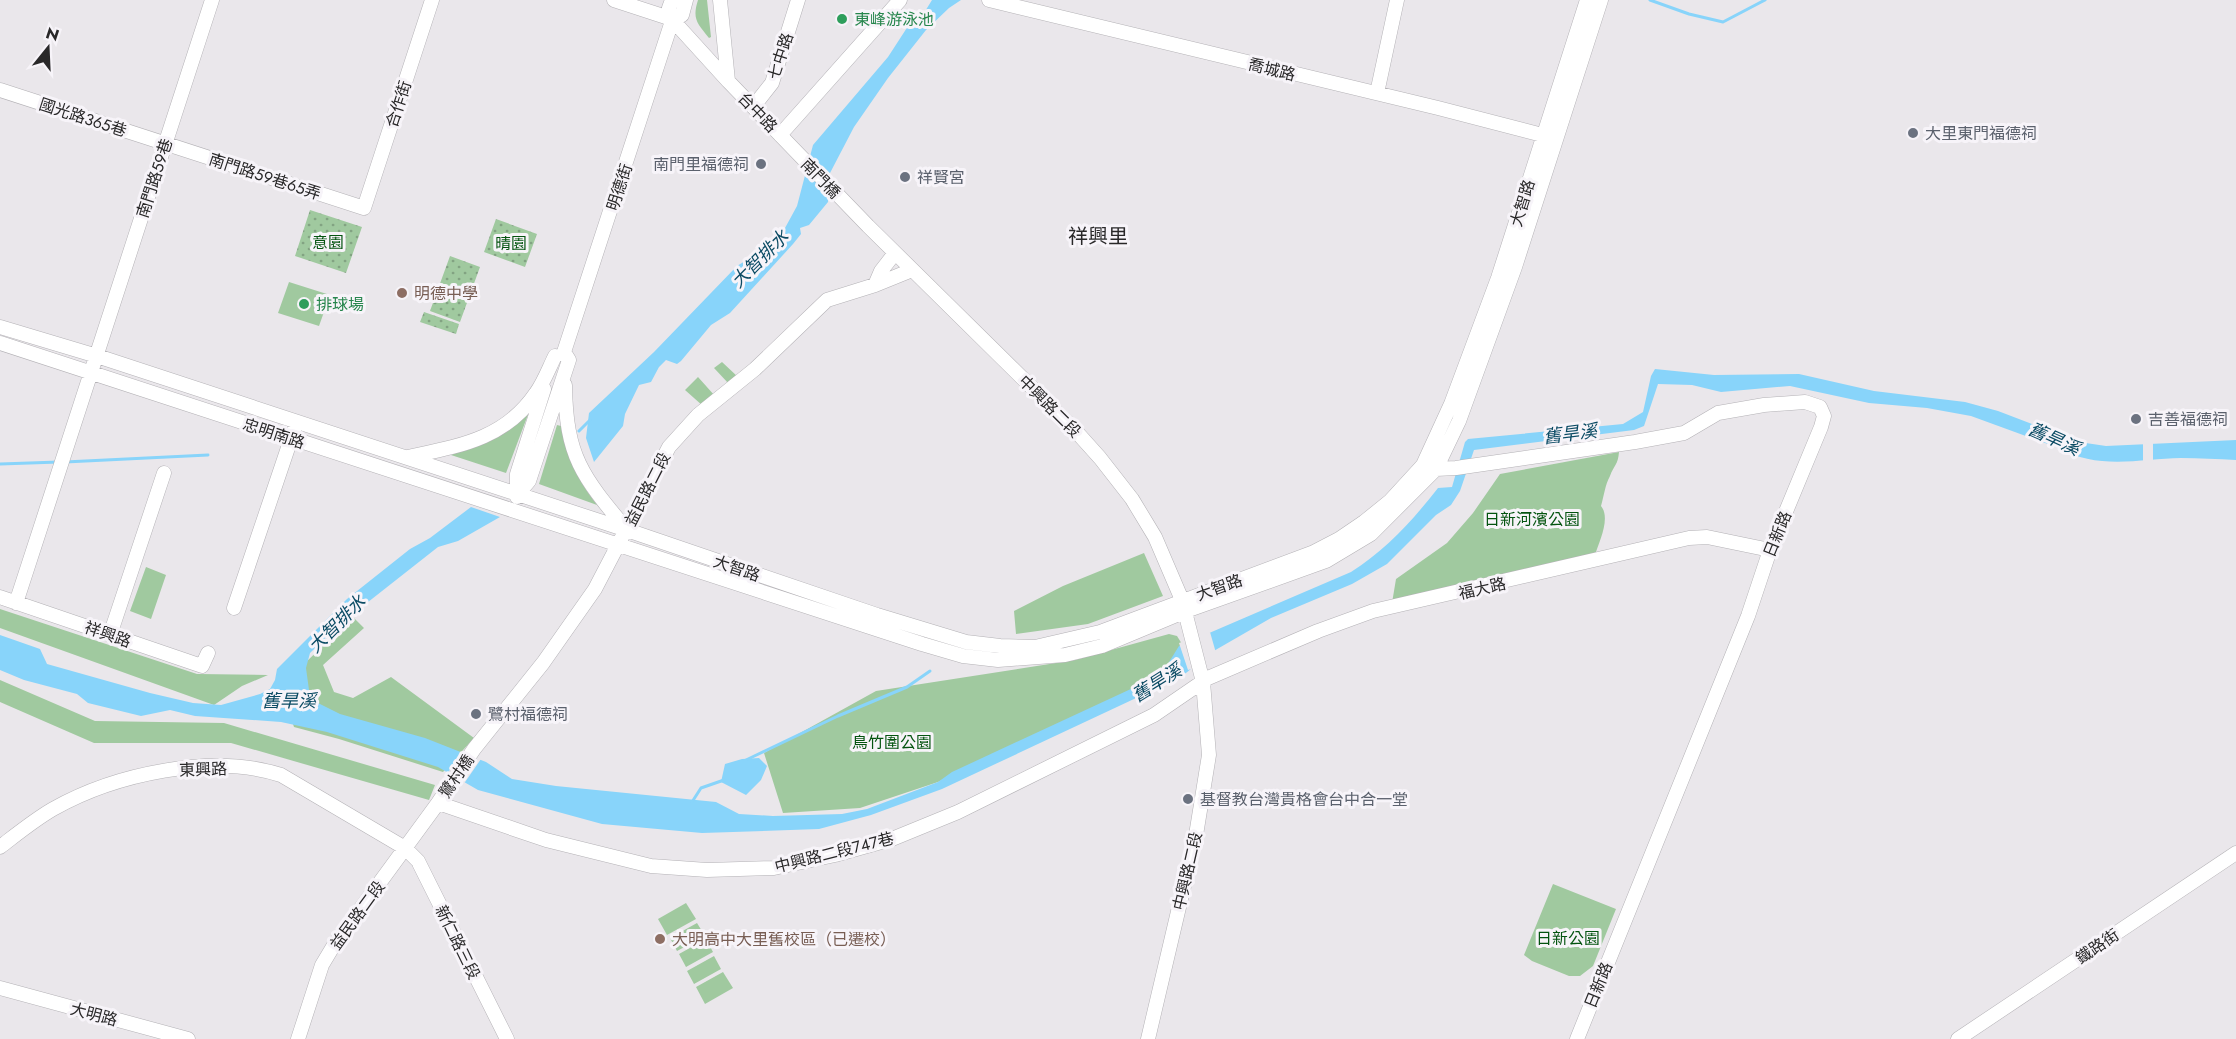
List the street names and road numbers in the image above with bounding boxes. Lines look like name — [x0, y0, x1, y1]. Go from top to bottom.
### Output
street label: 七中路 — [762, 30, 799, 83]
street label: 喬城路 — [1246, 53, 1298, 86]
street label: 合作街 — [380, 78, 417, 131]
street label: 台中路 — [733, 87, 783, 138]
street label: 國光路365巷 — [36, 92, 130, 142]
street label: 南門路59巷 — [131, 135, 178, 221]
street label: 南門路59巷65弄 — [206, 148, 324, 205]
street label: 南門橋 — [796, 153, 846, 204]
street label: 明德街 — [601, 161, 638, 214]
street label: 大智路 — [1504, 177, 1540, 229]
street label: 中興路二段 — [1013, 370, 1086, 443]
street label: 忠明南路 — [240, 413, 308, 454]
street label: 益民路二段 — [619, 448, 676, 530]
street label: 日新路 — [1758, 508, 1797, 561]
street label: 大智路 — [710, 550, 763, 587]
street label: 大智路 — [1193, 568, 1246, 606]
street label: 福大路 — [1456, 572, 1508, 605]
street label: 祥興路 — [81, 616, 134, 653]
street label: 鷺村橋 — [433, 750, 479, 803]
street label: 東興路 — [179, 757, 227, 782]
street label: 中興路二段747巷 — [772, 827, 896, 878]
street label: 中興路二段 — [1167, 830, 1208, 913]
street label: 益民路二段 — [325, 876, 390, 954]
street label: 新仁路三段 — [430, 901, 485, 983]
street label: 鐵路街 — [2071, 923, 2124, 969]
street label: 日新路 — [1579, 959, 1618, 1012]
street label: 大明路 — [68, 997, 120, 1032]

